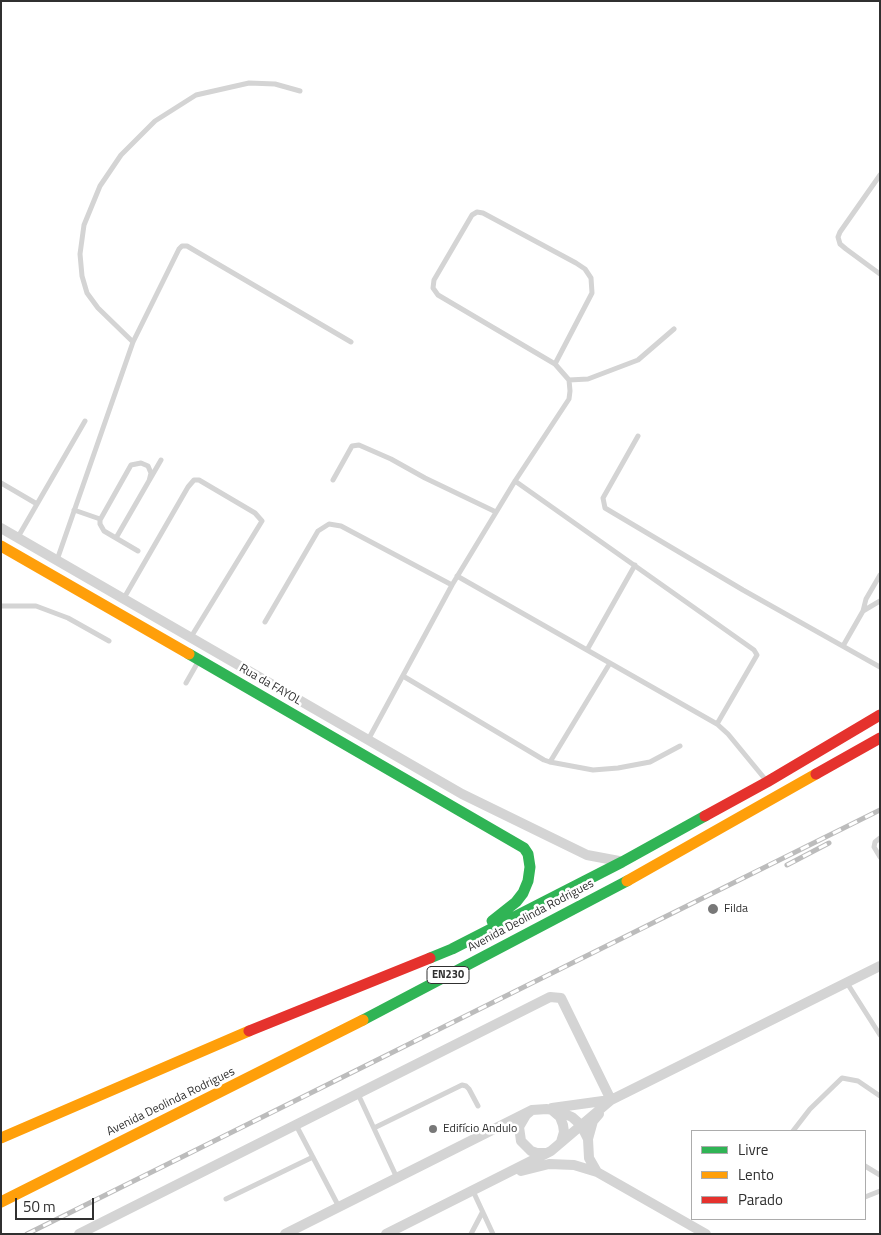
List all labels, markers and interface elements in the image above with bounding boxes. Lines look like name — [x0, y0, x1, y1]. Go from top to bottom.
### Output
street label: Rua da FAYOL — [236, 661, 304, 709]
street label: Avenida Deolinda Rodrigues — [466, 877, 596, 955]
marker: Filda — [706, 902, 720, 916]
place label: Filda — [724, 902, 748, 916]
road number: EN230 — [427, 966, 469, 984]
street label: Avenida Deolinda Rodrigues — [105, 1065, 237, 1139]
place label: Edifício Andulo — [443, 1122, 517, 1136]
marker: Edifício Andulo — [427, 1123, 439, 1135]
legend — [691, 1130, 866, 1220]
text: Livre — [738, 1138, 768, 1161]
text: Lento — [738, 1163, 774, 1186]
scale bar — [18, 1188, 96, 1220]
text: Parado — [738, 1188, 783, 1211]
text: 50 m — [23, 1195, 56, 1218]

